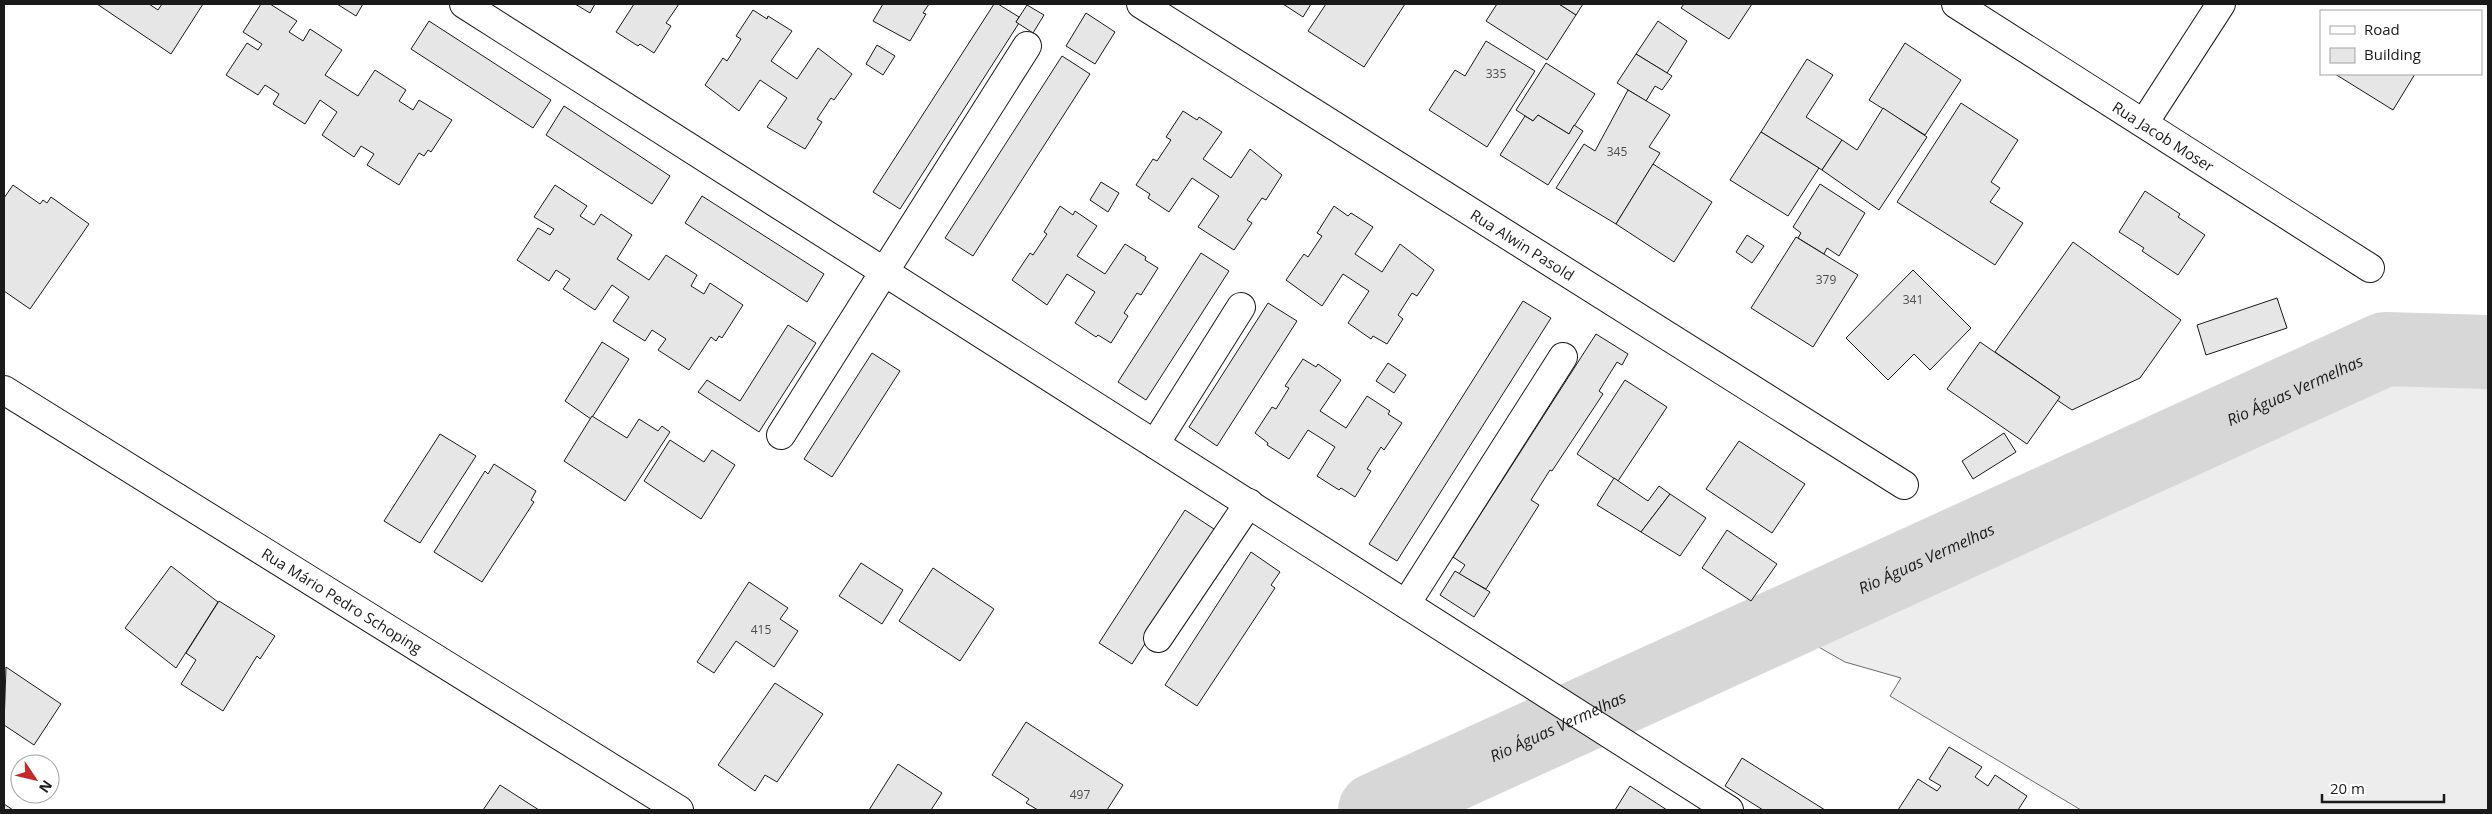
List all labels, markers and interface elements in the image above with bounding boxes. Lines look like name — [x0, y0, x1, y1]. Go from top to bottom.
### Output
legend — [2320, 10, 2482, 75]
text: Road — [2364, 19, 2400, 39]
text: Building — [2364, 44, 2421, 64]
house number: 335 — [1486, 65, 1506, 82]
street label: Rua Jacob Moser — [2109, 96, 2218, 176]
house number: 345 — [1607, 143, 1627, 160]
street label: Rua Alwin Pasold — [1467, 204, 1578, 285]
house number: 379 — [1816, 271, 1836, 288]
house number: 341 — [1903, 291, 1923, 308]
water label: Rio Águas Vermelhas — [2223, 350, 2366, 431]
water label: Rio Águas Vermelhas — [1855, 518, 1998, 599]
street label: Rua Mário Pedro Schoping — [258, 543, 426, 658]
house number: 415 — [751, 621, 771, 638]
water label: Rio Águas Vermelhas — [1486, 686, 1629, 767]
north arrow — [10, 754, 60, 804]
scale bar — [2322, 772, 2444, 804]
text: N — [35, 777, 57, 797]
text: 20 m — [2330, 778, 2365, 798]
house number: 497 — [1070, 786, 1090, 803]

